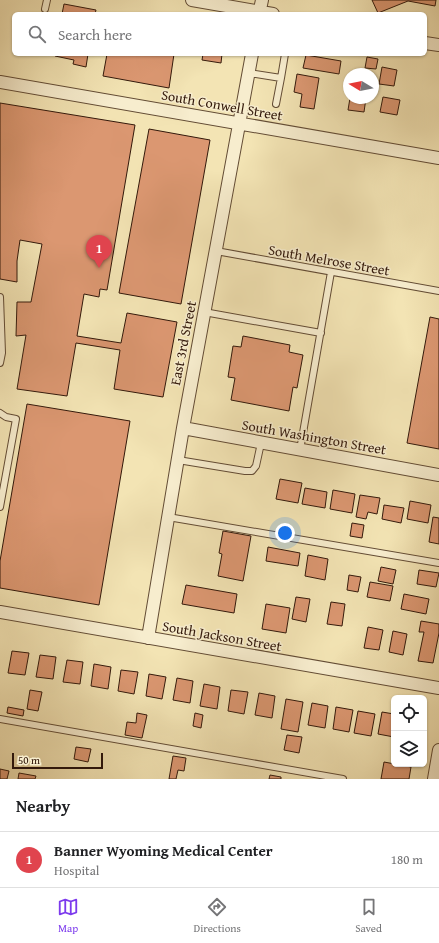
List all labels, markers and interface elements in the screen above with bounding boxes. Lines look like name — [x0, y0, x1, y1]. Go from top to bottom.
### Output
search box — [12, 12, 427, 56]
icon: search — [26, 23, 48, 45]
text: Search here — [58, 24, 132, 45]
north arrow — [343, 68, 379, 104]
street label: South Conwell Street — [160, 85, 284, 126]
pin: 1 — [86, 235, 112, 268]
street label: South Melrose Street — [267, 239, 391, 281]
street label: East 3rd Street — [165, 299, 201, 387]
street label: South Washington Street — [240, 414, 388, 460]
your location — [275, 523, 295, 543]
street label: South Jackson Street — [161, 616, 283, 656]
map controls — [391, 695, 427, 767]
button: locate — [391, 695, 427, 731]
button: layers — [391, 731, 427, 767]
scale bar — [12, 751, 103, 770]
text: 50 m — [18, 752, 40, 768]
text: Nearby — [16, 793, 70, 818]
text: Banner Wyoming Medical Center — [54, 840, 273, 861]
text: 1 — [26, 850, 32, 869]
text: 180 m — [391, 850, 423, 869]
text: Hospital — [54, 861, 99, 880]
tab: Map — [57, 896, 79, 936]
tab: Directions — [194, 896, 241, 936]
tab: Saved — [355, 896, 382, 936]

